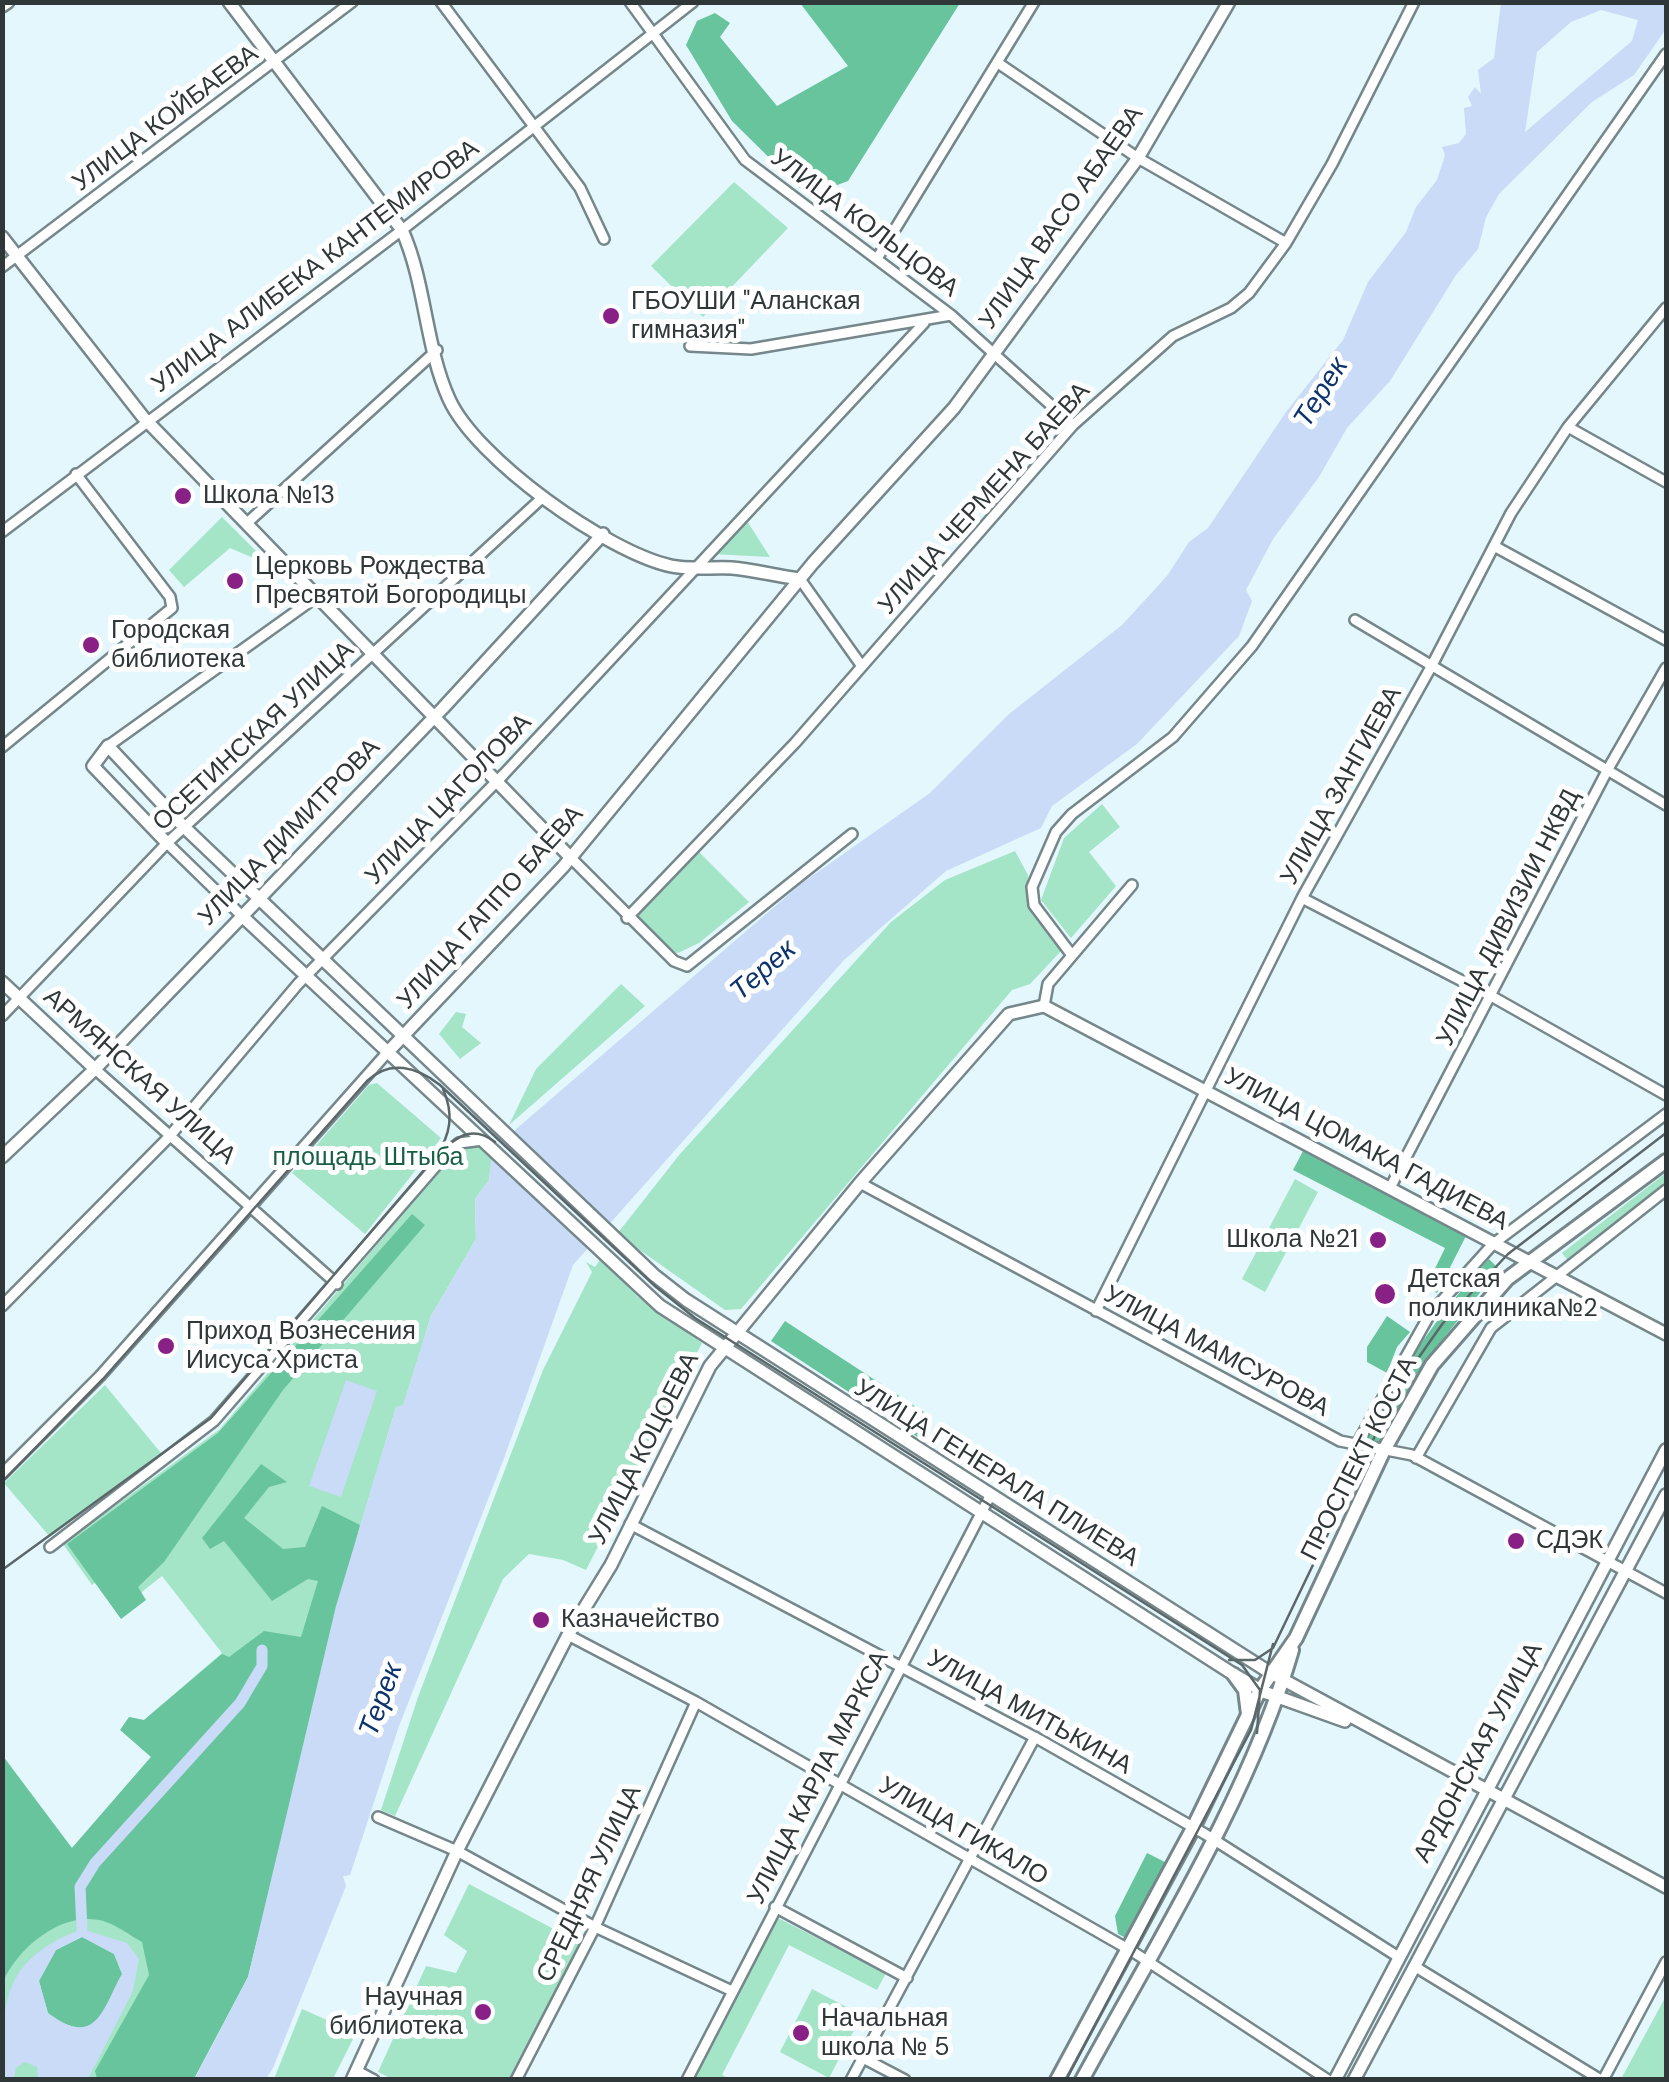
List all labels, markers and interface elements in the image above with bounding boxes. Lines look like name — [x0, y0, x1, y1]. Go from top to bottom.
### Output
street label: УЛИЦА КОЙБАЕВА — [67, 39, 265, 199]
street label: УЛИЦА ВАСО АБАЕВА — [974, 101, 1150, 335]
street label: УЛИЦА АЛИБЕКА КАНТЕМИРОВА — [146, 134, 486, 400]
street label: УЛИЦА КОЛЬЦОВА — [764, 144, 964, 304]
place label: ГБОУШИ "Аланская гимназия" — [631, 287, 861, 346]
marker: ГБОУШИ "Аланская гимназия" — [600, 305, 622, 327]
water label: Терек — [1288, 352, 1356, 434]
street label: УЛИЦА ЧЕРМЕНА БАЕВА — [873, 377, 1097, 621]
place label: Школа №13 — [203, 481, 335, 511]
marker: Школа №13 — [172, 485, 194, 507]
place label: Церковь Рождества Пресвятой Богородицы — [255, 552, 526, 611]
marker: Церковь Рождества Пресвятой Богородицы — [224, 570, 246, 592]
place label: Городская библиотека — [111, 616, 245, 675]
marker: Городская библиотека — [80, 634, 102, 656]
street label: ОСЕТИНСКАЯ УЛИЦА — [147, 636, 361, 838]
street label: УЛИЦА ЗАНГИЕВА — [1275, 682, 1409, 890]
street label: УЛИЦА ЦАГОЛОВА — [360, 708, 538, 892]
street label: УЛИЦА ДИМИТРОВА — [193, 733, 387, 933]
street label: УЛИЦА ДИВИЗИИ НКВД — [1431, 785, 1587, 1051]
street label: УЛИЦА ГАППО БАЕВА — [392, 800, 590, 1016]
water label: Терек — [724, 933, 804, 1009]
street label: АРМЯНСКАЯ УЛИЦА — [37, 983, 241, 1171]
street label: УЛИЦА ЦОМАКА ГАДИЕВА — [1219, 1062, 1513, 1238]
park label: площадь Штыба — [272, 1143, 464, 1173]
place label: Школа №21 — [1226, 1225, 1358, 1255]
marker: Школа №21 — [1367, 1229, 1389, 1251]
place label: Детская поликлиника№2 — [1408, 1265, 1598, 1324]
street label: УЛИЦА МАМСУРОВА — [1098, 1280, 1334, 1424]
marker: Детская поликлиника№2 — [1372, 1281, 1398, 1307]
place label: Приход Вознесения Иисуса Христа — [186, 1317, 416, 1376]
marker: Приход Вознесения Иисуса Христа — [155, 1335, 177, 1357]
street label: УЛИЦА КОЦОЕВА — [584, 1348, 706, 1550]
street label: ПРОСПЕКТ КОСТА — [1296, 1352, 1424, 1566]
street label: УЛИЦА ГЕНЕРАЛА ПЛИЕВА — [848, 1374, 1144, 1574]
place label: СДЭК — [1536, 1526, 1603, 1556]
marker: СДЭК — [1505, 1530, 1527, 1552]
place label: Казначейство — [561, 1605, 720, 1635]
marker: Казначейство — [530, 1609, 552, 1631]
street label: АРДОНСКАЯ УЛИЦА — [1408, 1638, 1550, 1868]
street label: УЛИЦА МИТЬКИНА — [922, 1644, 1136, 1782]
street label: УЛИЦА КАРЛА МАРКСА — [742, 1646, 896, 1910]
water label: Терек — [353, 1658, 411, 1742]
street label: УЛИЦА ГИКАЛО — [873, 1771, 1053, 1893]
street label: СРЕДНЯЯ УЛИЦА — [531, 1781, 649, 1987]
place label: Научная библиотека — [329, 1983, 463, 2042]
marker: Научная библиотека — [472, 2001, 494, 2023]
place label: Начальная школа № 5 — [821, 2004, 949, 2063]
marker: Начальная школа № 5 — [790, 2022, 812, 2044]

